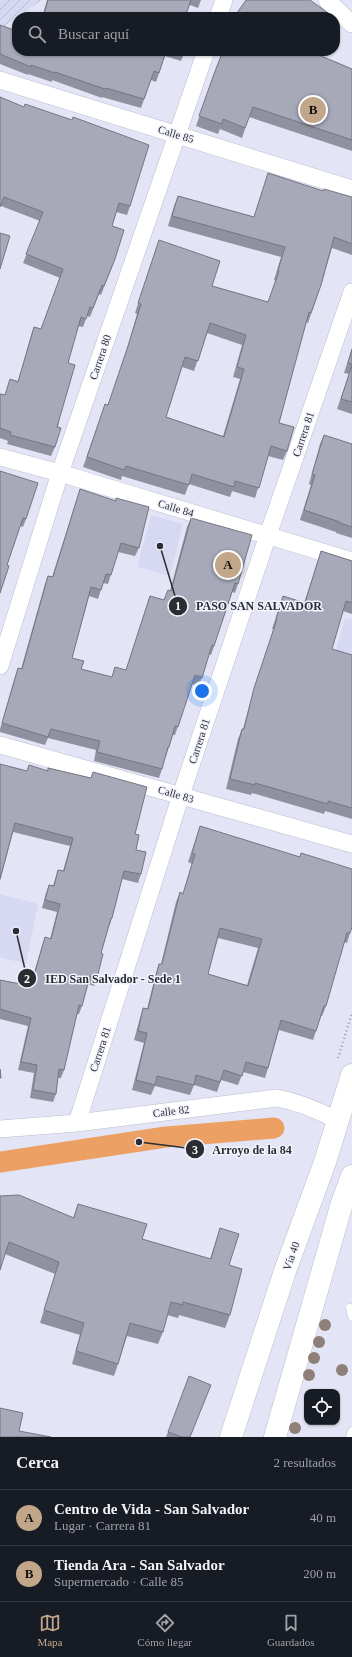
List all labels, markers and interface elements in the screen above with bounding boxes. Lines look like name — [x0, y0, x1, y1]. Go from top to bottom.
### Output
search box — [12, 12, 340, 56]
icon: search — [26, 23, 48, 45]
text: Buscar aquí — [58, 26, 129, 42]
pin: B — [300, 95, 326, 125]
street label: Calle 85 — [157, 123, 196, 145]
street label: Carrera 80 — [87, 332, 113, 381]
street label: Carrera 81 — [290, 410, 316, 458]
street label: Calle 84 — [157, 497, 196, 519]
pin: A — [215, 550, 241, 580]
callout: PASO SAN SALVADOR — [168, 594, 329, 618]
text: 1 — [175, 599, 181, 613]
text: PASO SAN SALVADOR — [196, 599, 322, 613]
your location — [192, 681, 212, 701]
street label: Carrera 81 — [186, 717, 212, 765]
street label: Calle 83 — [157, 783, 196, 805]
callout: IED San Salvador - Sede 1 — [17, 966, 189, 990]
text: 2 — [24, 972, 30, 986]
text: IED San Salvador - Sede 1 — [45, 972, 181, 986]
street label: Carrera 81 — [87, 1025, 113, 1073]
street label: Calle 82 — [152, 1103, 190, 1119]
callout: Arroyo de la 84 — [185, 1137, 300, 1161]
text: 3 — [192, 1143, 198, 1157]
text: Arroyo de la 84 — [212, 1143, 292, 1157]
street label: Vía 40 — [280, 1240, 302, 1272]
map controls — [304, 1389, 340, 1425]
button: locate — [304, 1389, 340, 1425]
text: Cerca — [16, 1453, 59, 1472]
text: 2 resultados — [274, 1455, 336, 1470]
text: Centro de Vida - San Salvador — [54, 1501, 249, 1517]
text: A — [24, 1510, 34, 1525]
text: 40 m — [310, 1510, 336, 1525]
text: Lugar · Carrera 81 — [54, 1518, 151, 1533]
text: Tienda Ara - San Salvador — [54, 1557, 225, 1573]
text: B — [25, 1566, 33, 1581]
text: 200 m — [303, 1566, 336, 1581]
text: Supermercado · Calle 85 — [54, 1574, 184, 1589]
tab: Mapa — [37, 1612, 62, 1648]
tab: Cómo llegar — [137, 1612, 192, 1648]
tab: Guardados — [267, 1612, 315, 1648]

